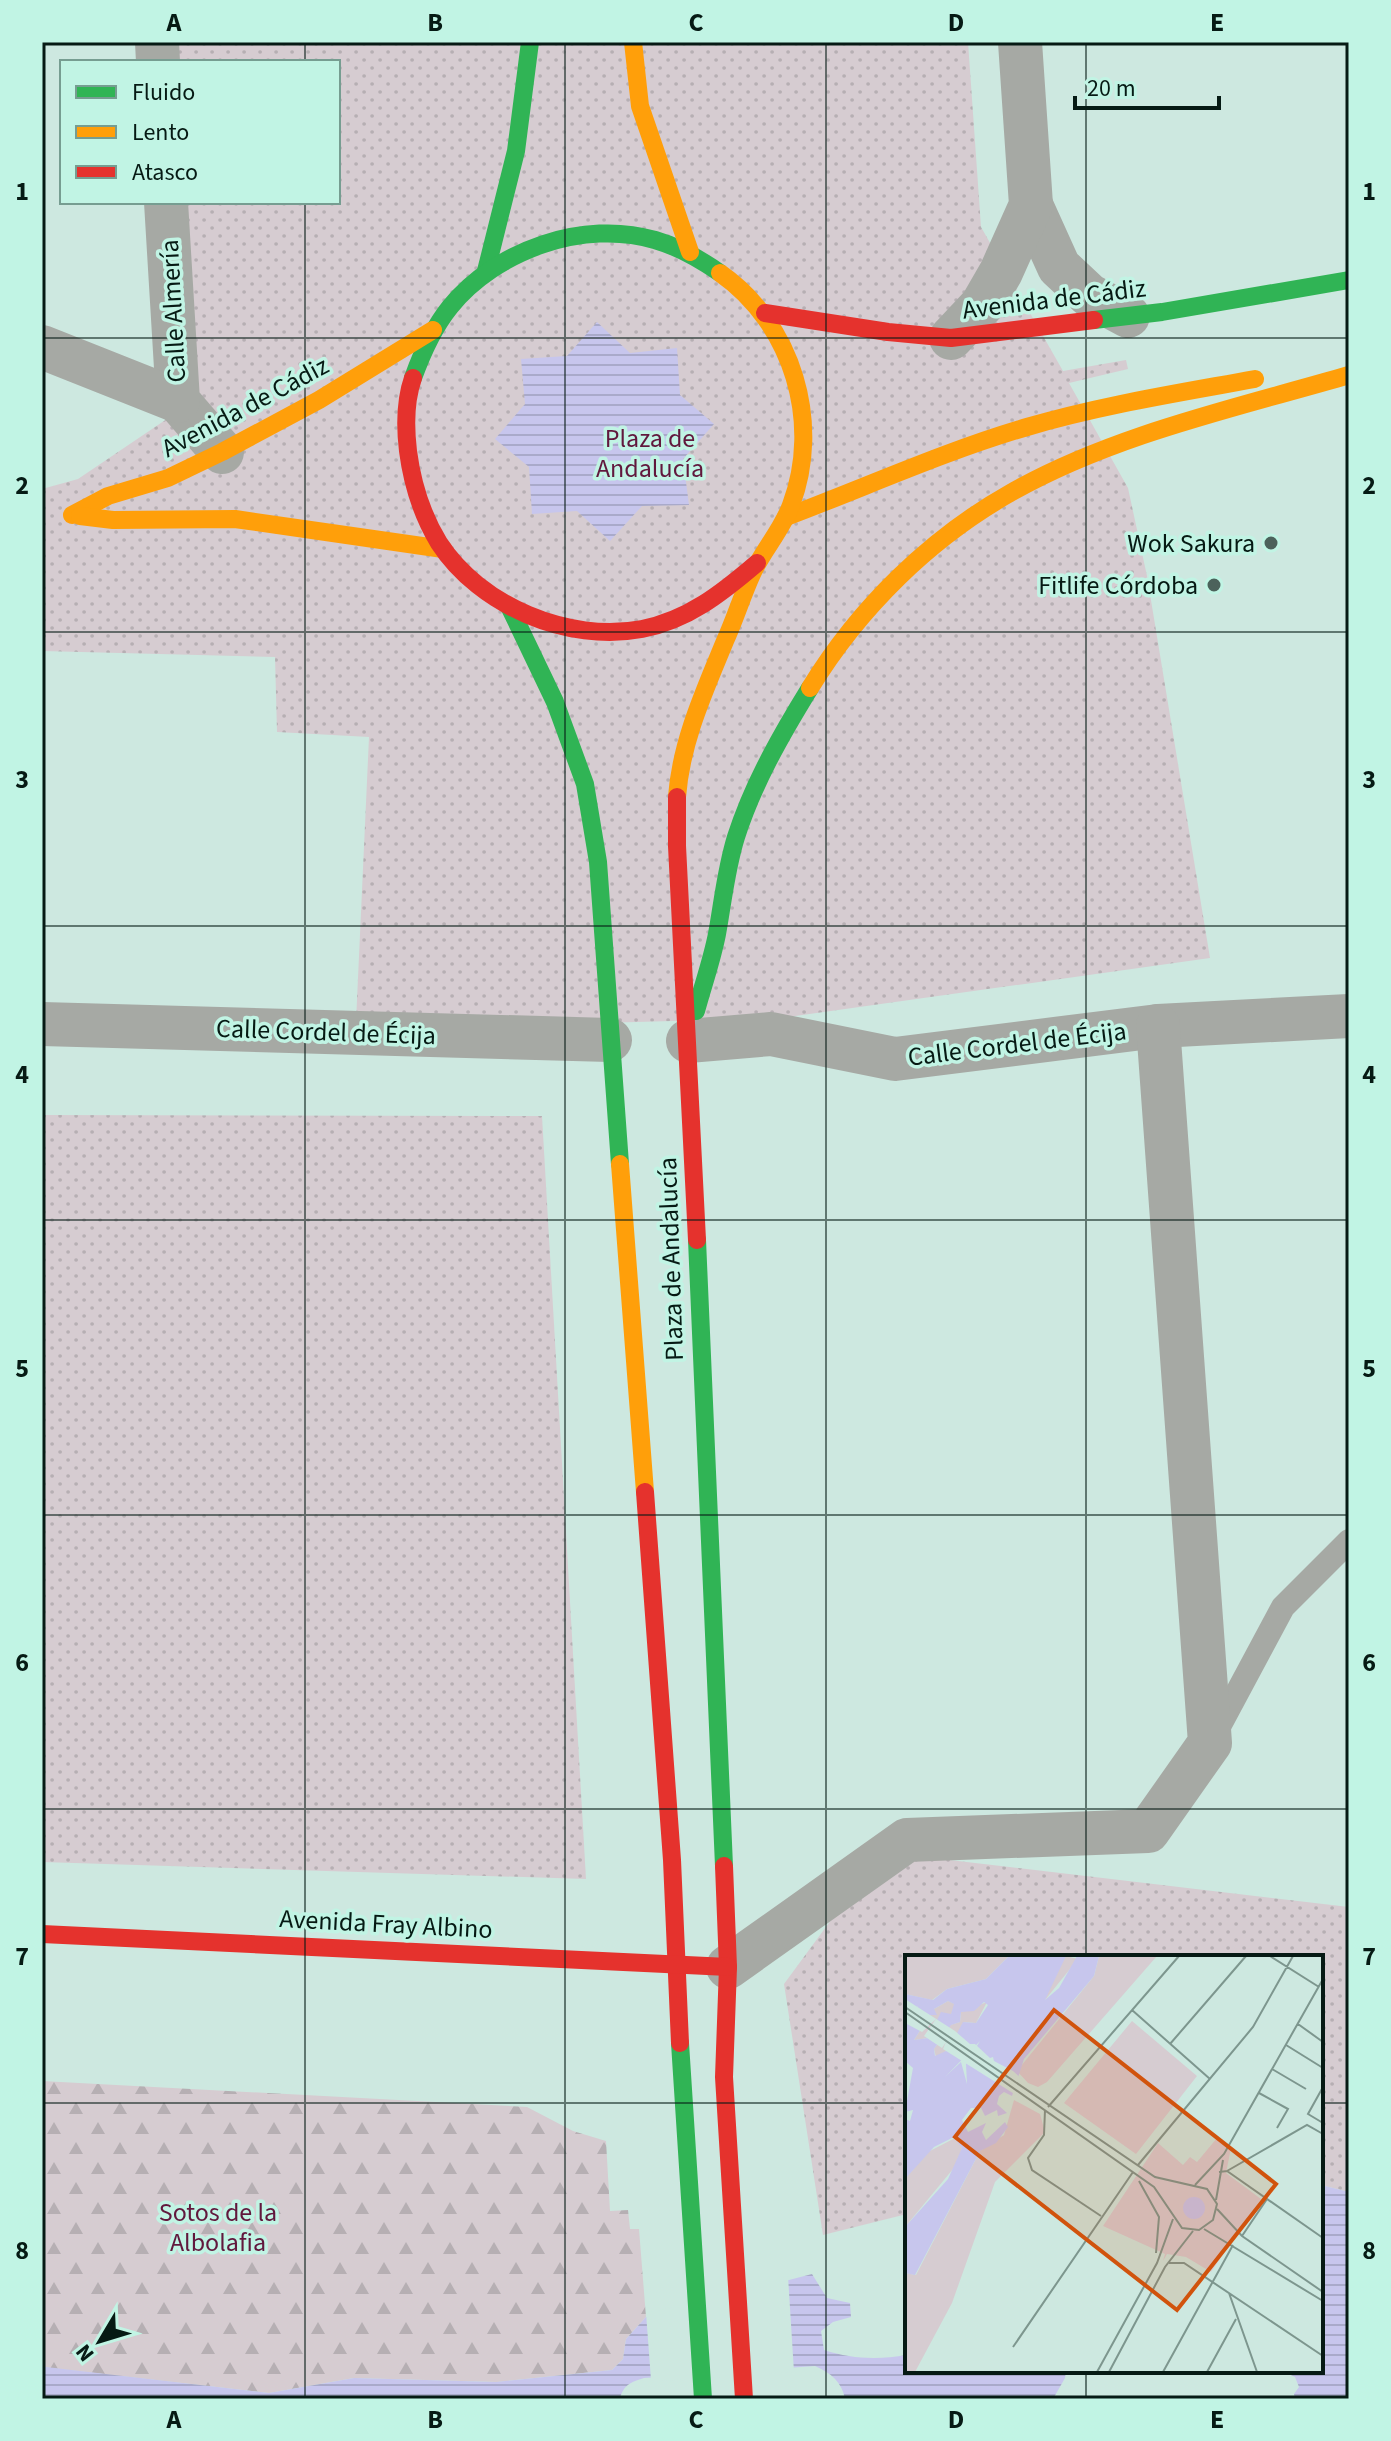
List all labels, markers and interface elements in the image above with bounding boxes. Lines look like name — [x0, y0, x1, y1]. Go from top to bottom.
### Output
text: A — [166, 4, 183, 41]
text: B — [427, 4, 443, 41]
text: C — [688, 4, 704, 41]
text: D — [948, 4, 964, 41]
text: E — [1210, 4, 1224, 41]
legend — [60, 60, 340, 204]
scale bar — [1075, 60, 1219, 110]
text: 20 m — [1087, 71, 1136, 106]
text: Fluido — [132, 75, 195, 110]
text: Lento — [132, 115, 189, 150]
text: Atasco — [132, 155, 198, 190]
text: 1 — [15, 173, 29, 210]
text: 1 — [1362, 173, 1376, 210]
street label: Calle Almería — [151, 239, 195, 383]
street label: Avenida de Cádiz — [960, 269, 1148, 329]
street label: Avenida de Cádiz — [155, 347, 335, 467]
park label: Plaza de Andalucía — [596, 420, 704, 487]
text: 2 — [15, 467, 29, 504]
text: 2 — [1362, 467, 1376, 504]
place label: Wok Sakura — [1127, 525, 1255, 562]
marker: Wok Sakura — [1262, 534, 1280, 552]
place label: Fitlife Córdoba — [1038, 567, 1198, 604]
marker: Fitlife Córdoba — [1205, 576, 1223, 594]
text: 3 — [15, 761, 29, 798]
text: 3 — [1362, 761, 1376, 798]
street label: Calle Cordel de Écija — [215, 1010, 437, 1054]
street label: Calle Cordel de Écija — [906, 1012, 1128, 1076]
text: 4 — [15, 1056, 29, 1093]
text: 4 — [1362, 1056, 1376, 1093]
street label: Plaza de Andalucía — [649, 1157, 693, 1361]
text: 5 — [15, 1350, 29, 1387]
text: 5 — [1362, 1350, 1376, 1387]
text: 6 — [15, 1644, 29, 1681]
text: 6 — [1362, 1644, 1376, 1681]
street label: Avenida Fray Albino — [279, 1900, 493, 1948]
text: 7 — [15, 1938, 29, 1975]
text: 7 — [1362, 1938, 1376, 1975]
inset map — [905, 1955, 1323, 2373]
park label: Sotos de la Albolafia — [159, 2194, 277, 2261]
text: 8 — [15, 2232, 29, 2269]
text: 8 — [1362, 2232, 1376, 2269]
north arrow — [60, 2301, 140, 2381]
text: N — [68, 2337, 102, 2368]
text: A — [166, 2401, 183, 2438]
text: B — [427, 2401, 443, 2438]
text: C — [688, 2401, 704, 2438]
text: D — [948, 2401, 964, 2438]
text: E — [1210, 2401, 1224, 2438]

